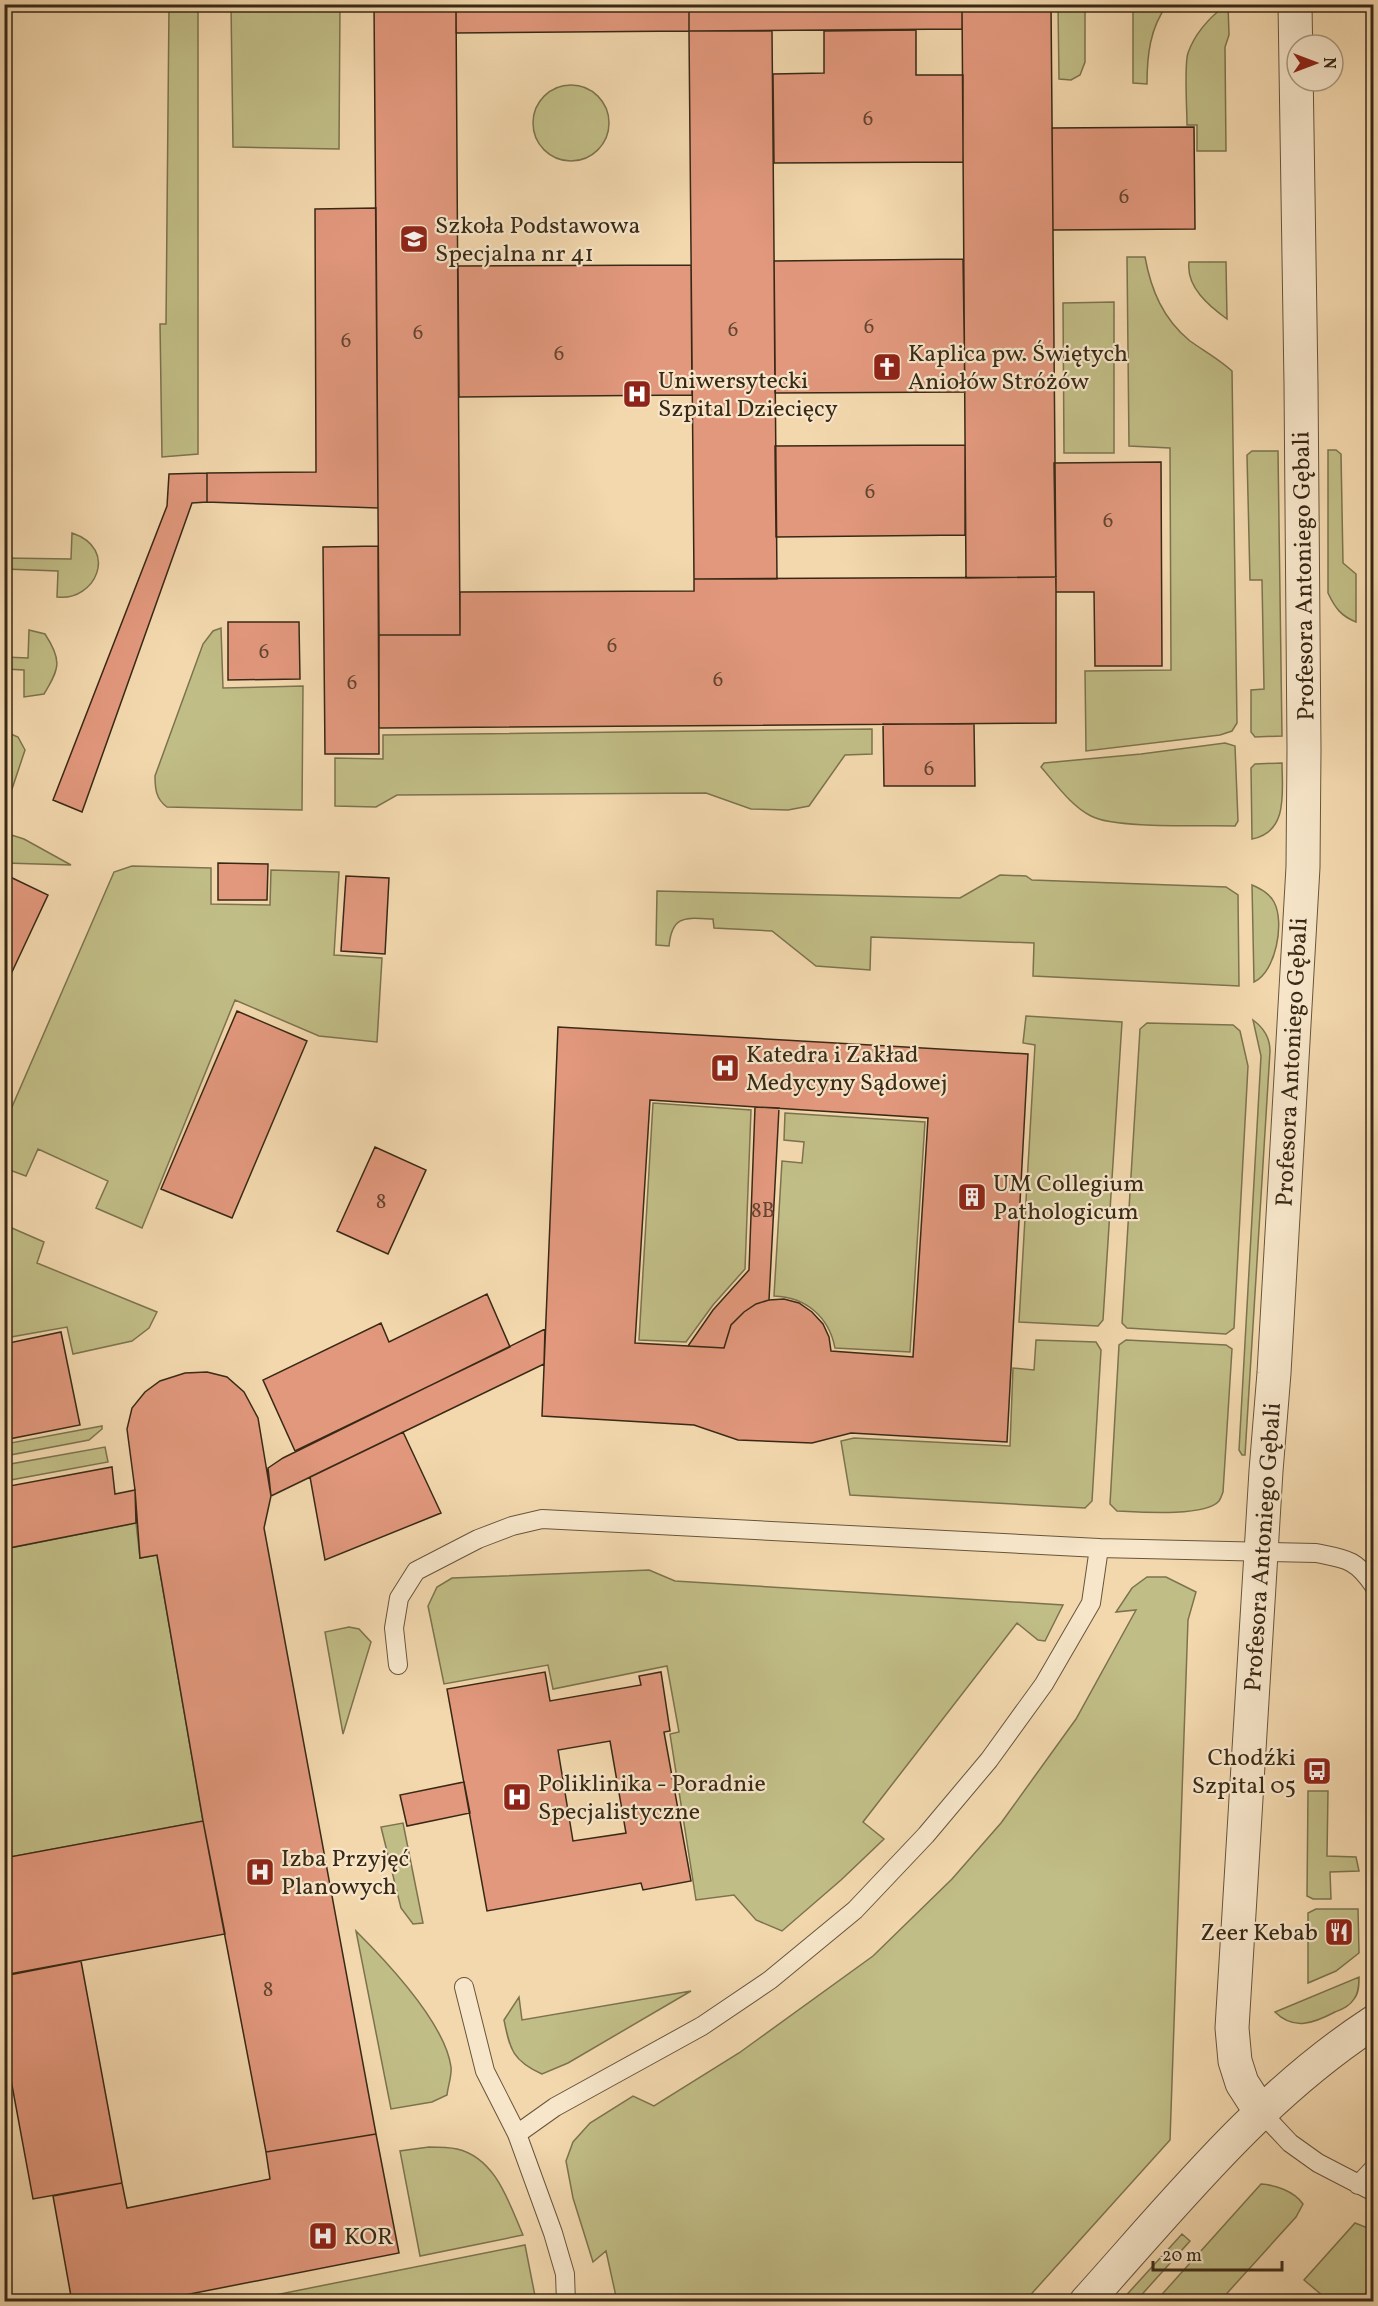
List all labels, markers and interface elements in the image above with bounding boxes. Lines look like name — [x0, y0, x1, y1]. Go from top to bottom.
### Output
north arrow — [1285, 33, 1345, 93]
text: N — [1317, 57, 1339, 69]
house number: 6 — [863, 105, 873, 134]
house number: 6 — [1119, 183, 1129, 212]
place label: Szkoła Podstawowa Specjalna nr 41 — [435, 210, 641, 272]
school or university icon: Szkoła Podstawowa Specjalna nr 41 — [398, 223, 430, 255]
house number: 6 — [864, 313, 874, 342]
house number: 6 — [728, 316, 738, 345]
house number: 6 — [413, 319, 423, 348]
house number: 6 — [341, 327, 351, 356]
place label: Kaplica pw. Świętych Aniołów Stróżów — [908, 338, 1128, 400]
house number: 6 — [554, 340, 564, 369]
church icon: Kaplica pw. Świętych Aniołów Stróżów — [871, 351, 903, 383]
place label: Uniwersytecki Szpital Dziecięcy — [658, 365, 838, 427]
hospital icon: Uniwersytecki Szpital Dziecięcy — [621, 378, 653, 410]
street label: Profesora Antoniego Gębali — [1285, 431, 1325, 721]
house number: 6 — [865, 478, 875, 507]
house number: 6 — [1103, 507, 1113, 536]
house number: 6 — [607, 632, 617, 661]
house number: 6 — [259, 638, 269, 667]
house number: 6 — [713, 666, 723, 695]
house number: 6 — [347, 669, 357, 698]
house number: 6 — [924, 755, 934, 784]
street label: Profesora Antoniego Gębali — [1268, 917, 1318, 1208]
place label: Katedra i Zakład Medycyny Sądowej — [746, 1039, 947, 1101]
hospital icon: Katedra i Zakład Medycyny Sądowej — [709, 1052, 741, 1084]
place label: UM Collegium Pathologicum — [993, 1168, 1145, 1230]
building icon: UM Collegium Pathologicum — [956, 1181, 988, 1213]
house number: 8 — [376, 1188, 386, 1217]
house number: 8B — [751, 1197, 775, 1226]
street label: Profesora Antoniego Gębali — [1237, 1402, 1291, 1693]
place label: Chodźki Szpital 05 — [1192, 1742, 1296, 1804]
bus stop icon: Chodźki Szpital 05 — [1301, 1755, 1333, 1787]
place label: Poliklinika - Poradnie Specjalistyczne — [538, 1768, 766, 1830]
hospital icon: Poliklinika - Poradnie Specjalistyczne — [501, 1781, 533, 1813]
place label: Izba Przyjęć Planowych — [281, 1843, 409, 1905]
hospital icon: Izba Przyjęć Planowych — [244, 1856, 276, 1888]
restaurant icon: Zeer Kebab — [1323, 1916, 1355, 1948]
place label: Zeer Kebab — [1200, 1917, 1318, 1951]
house number: 8 — [263, 1976, 273, 2005]
hospital icon: KOR — [307, 2220, 339, 2252]
place label: KOR — [344, 2221, 394, 2255]
scale bar — [1153, 2234, 1282, 2272]
text: 20 m — [1162, 2244, 1202, 2269]

